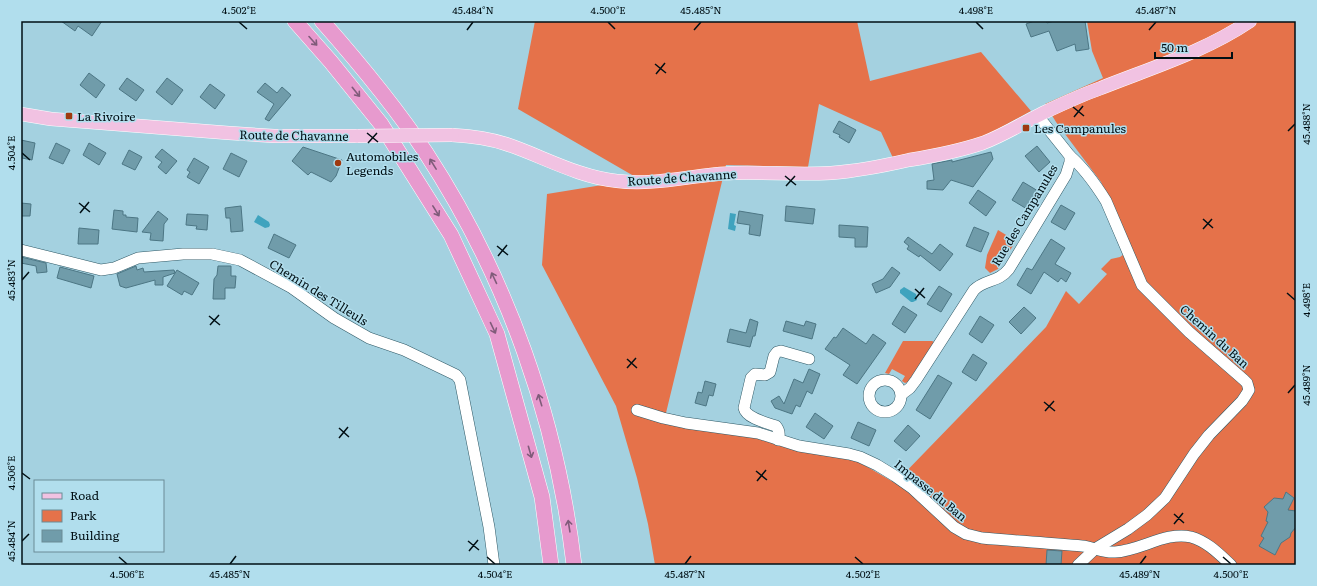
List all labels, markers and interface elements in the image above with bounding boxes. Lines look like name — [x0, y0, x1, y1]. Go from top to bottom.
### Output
text: 4.502°E — [222, 2, 256, 17]
text: 45.484°N — [452, 2, 494, 17]
text: 4.500°E — [590, 2, 626, 17]
text: 45.485°N — [680, 2, 722, 17]
text: 4.498°E — [959, 2, 993, 17]
text: 45.487°N — [1135, 2, 1177, 17]
scale bar — [1155, 34, 1232, 60]
one-way arrow — [308, 36, 317, 46]
text: 50 m — [1161, 38, 1188, 56]
one-way arrow — [351, 87, 360, 98]
text: 45.488°N — [1298, 103, 1313, 145]
place label: La Rivoire — [77, 107, 135, 125]
marker: La Rivoire — [64, 111, 74, 121]
place label: Les Campanules — [1034, 119, 1127, 137]
marker: Les Campanules — [1021, 123, 1031, 133]
street label: Route de Chavanne — [239, 125, 349, 145]
text: 4.504°E — [3, 136, 18, 170]
place label: Automobiles Legends — [346, 147, 419, 179]
marker: Automobiles Legends — [333, 158, 343, 168]
one-way arrow — [428, 158, 436, 170]
street label: Rue des Campanules — [986, 160, 1062, 269]
street label: Route de Chavanne — [627, 164, 737, 190]
one-way arrow — [432, 205, 440, 216]
street label: Chemin des Tilleuls — [266, 254, 372, 330]
text: 45.483°N — [3, 259, 18, 301]
one-way arrow — [490, 273, 498, 285]
text: 4.498°E — [1298, 283, 1313, 317]
street label: Chemin du Ban — [1176, 300, 1254, 372]
one-way arrow — [490, 321, 498, 333]
text: 45.489°N — [1298, 364, 1313, 406]
one-way arrow — [536, 393, 543, 406]
one-way arrow — [527, 446, 534, 459]
street label: Impasse du Ban — [891, 455, 971, 525]
text: 4.506°E — [3, 456, 18, 490]
legend — [34, 480, 164, 552]
text: Road — [70, 486, 100, 504]
text: Park — [70, 506, 97, 524]
text: 45.484°N — [3, 520, 18, 562]
one-way arrow — [565, 520, 573, 533]
text: Building — [70, 526, 120, 544]
text: 4.506°E — [110, 566, 144, 581]
text: 45.485°N — [209, 566, 251, 581]
text: 4.504°E — [478, 566, 512, 581]
text: 45.487°N — [664, 566, 706, 581]
text: 4.502°E — [846, 566, 880, 581]
text: 45.489°N — [1119, 566, 1161, 581]
text: 4.500°E — [1213, 566, 1249, 581]

